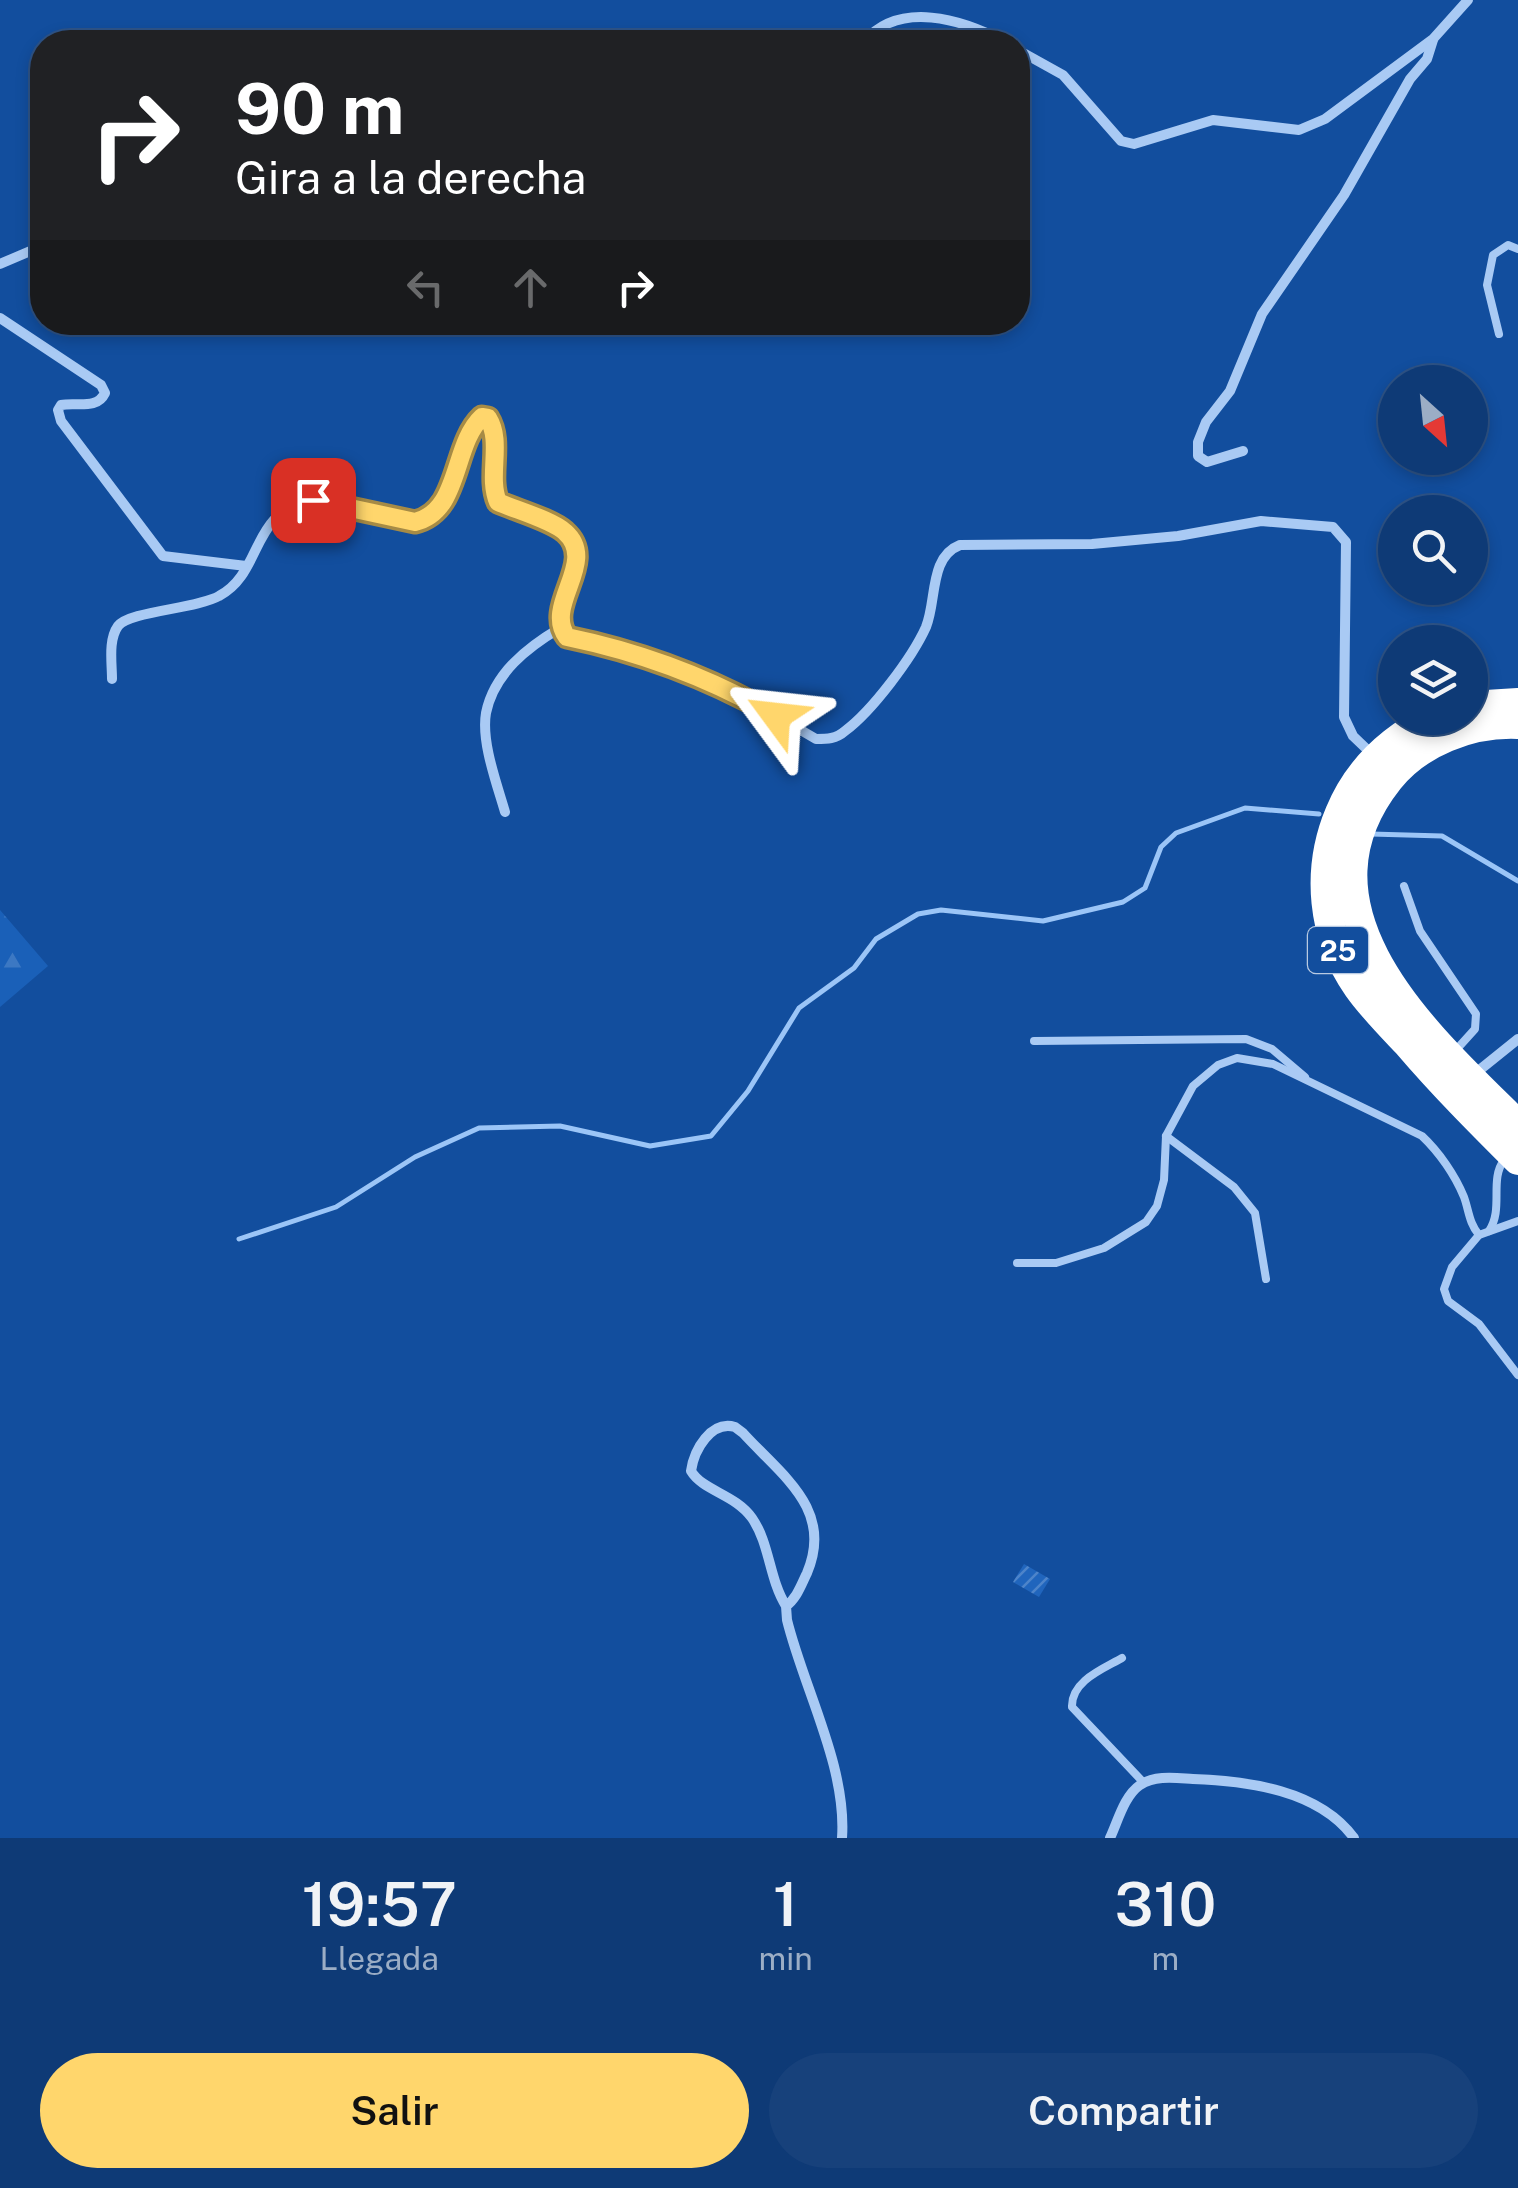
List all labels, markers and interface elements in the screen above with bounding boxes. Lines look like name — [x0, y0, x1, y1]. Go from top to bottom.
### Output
text: 90 m — [235, 67, 405, 150]
icon: right — [70, 70, 200, 200]
text: Gira a la derecha — [235, 151, 586, 204]
icon: left — [398, 260, 453, 315]
icon: ahead — [503, 260, 558, 315]
icon: right — [608, 260, 663, 315]
north arrow — [1378, 365, 1488, 475]
map controls — [1378, 365, 1488, 735]
pin — [271, 458, 356, 543]
icon: arrive — [286, 473, 341, 528]
button: search — [1378, 495, 1488, 605]
button: layers — [1378, 625, 1488, 735]
position arrow — [724, 664, 828, 768]
road number: 25 — [1308, 927, 1368, 973]
text: 19:57 — [302, 1869, 457, 1940]
text: 1 — [773, 1869, 798, 1940]
text: 310 — [1114, 1869, 1216, 1940]
text: Llegada — [320, 1940, 439, 1977]
text: min — [758, 1940, 813, 1977]
text: m — [1152, 1940, 1179, 1977]
button: Salir — [40, 2053, 749, 2168]
button: Compartir — [769, 2053, 1478, 2168]

